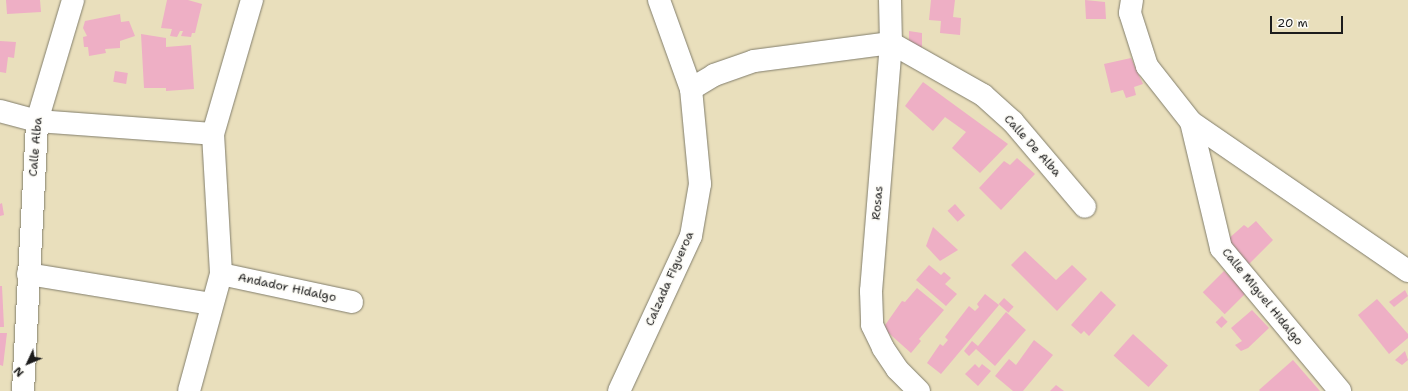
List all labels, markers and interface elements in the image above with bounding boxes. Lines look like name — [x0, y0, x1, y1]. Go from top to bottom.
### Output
scale bar — [1272, 8, 1345, 34]
text: 20 m — [1277, 15, 1308, 31]
street label: Calle De Alba — [1001, 112, 1063, 180]
street label: Calle Alba — [26, 117, 46, 177]
street label: Rosas — [869, 185, 887, 221]
street label: Calzada Figueroa — [643, 230, 697, 328]
street label: Calle Miguel Hidalgo — [1218, 246, 1306, 348]
street label: Andador Hidalgo — [237, 271, 337, 305]
north arrow — [8, 343, 48, 383]
text: N — [11, 363, 27, 380]

